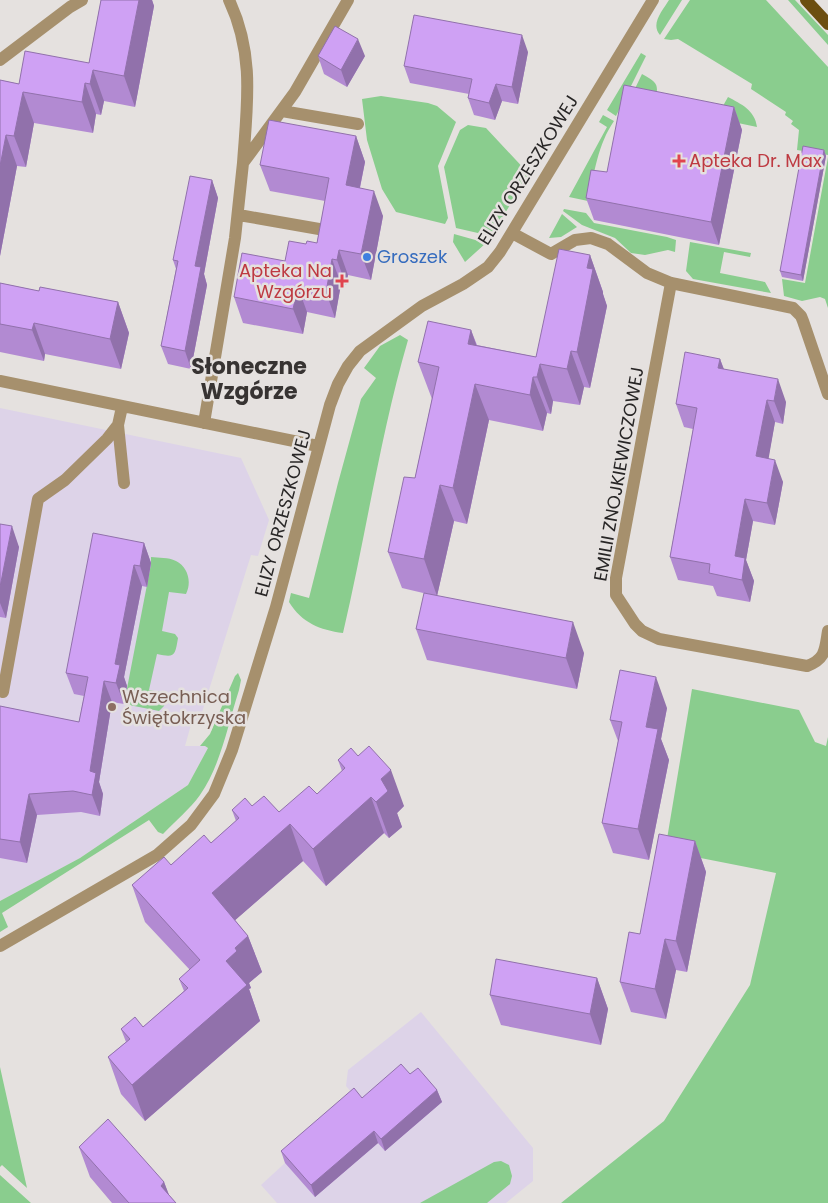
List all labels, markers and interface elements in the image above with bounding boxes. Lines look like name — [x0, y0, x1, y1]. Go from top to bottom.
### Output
street label: ELIZY ORZESZKOWEJ — [471, 90, 584, 249]
place label: Apteka Dr. Max — [689, 148, 822, 173]
marker: Apteka Dr. Max — [673, 155, 685, 167]
place label: Groszek — [377, 244, 448, 269]
marker: Groszek — [361, 251, 373, 263]
place label: Apteka Na Wzgórzu — [239, 258, 332, 304]
marker: Apteka Na Wzgórzu — [336, 275, 348, 287]
district label: Słoneczne Wzgórze — [191, 351, 307, 407]
street label: EMILII ZNOJKIEWICZOWEJ — [587, 365, 650, 583]
street label: ELIZY ORZESZKOWEJ — [248, 426, 317, 599]
place label: Wszechnica Świętokrzyska — [122, 684, 246, 730]
marker: Wszechnica Świętokrzyska — [106, 701, 118, 713]

